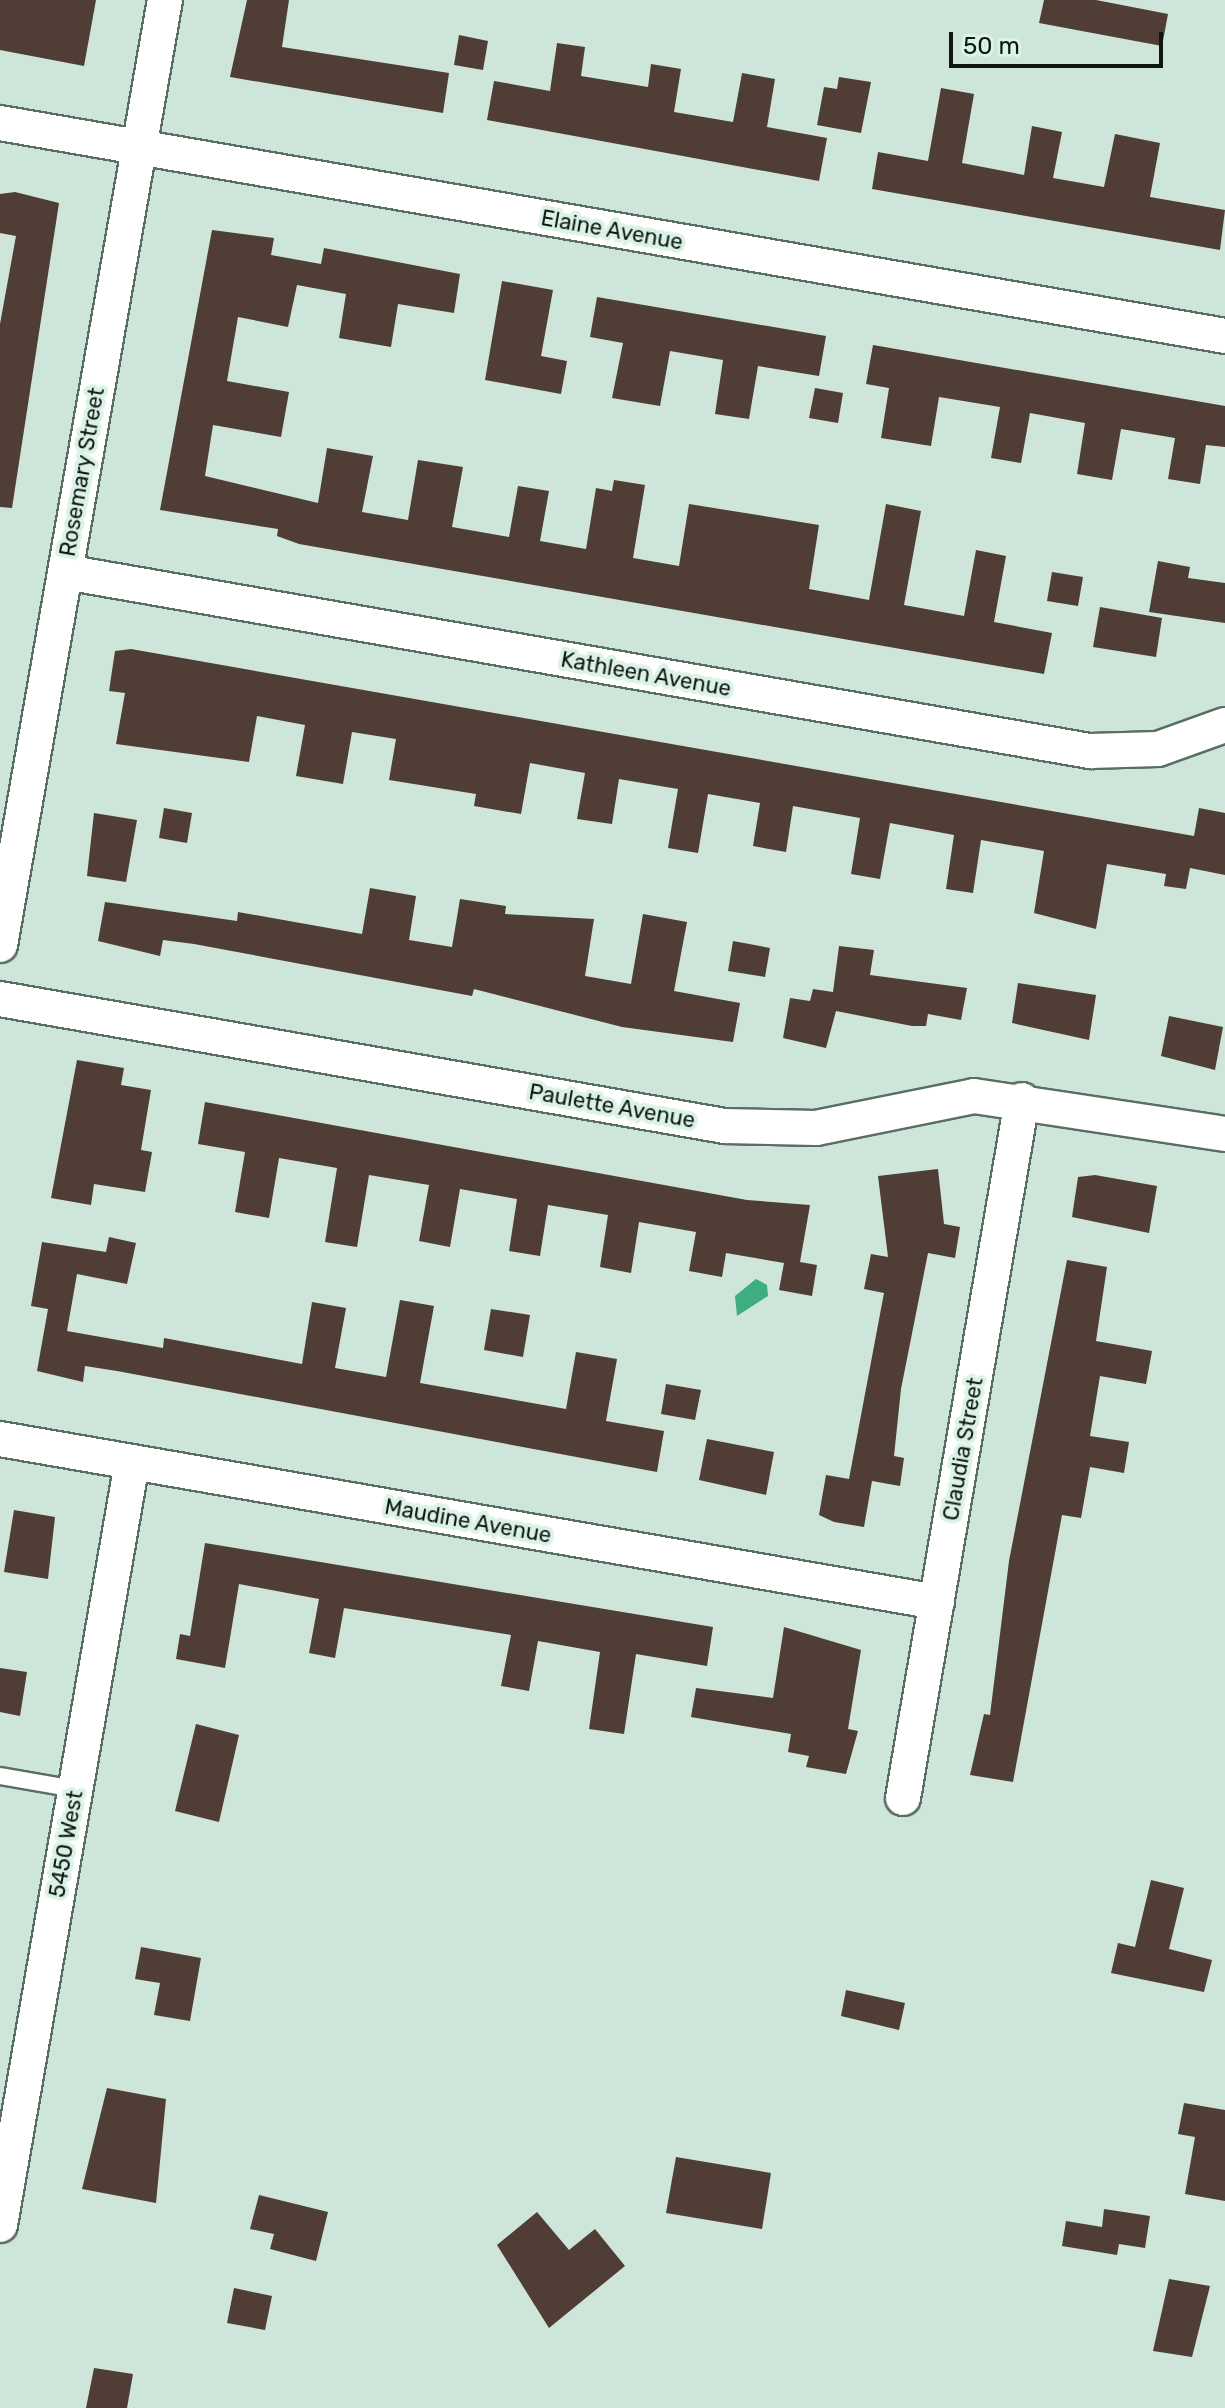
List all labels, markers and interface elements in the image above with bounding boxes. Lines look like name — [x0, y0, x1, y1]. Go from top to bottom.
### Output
scale bar — [953, 16, 1167, 66]
text: 50 m — [963, 32, 1020, 60]
street label: Elaine Avenue — [539, 204, 685, 256]
street label: Rosemary Street — [54, 385, 110, 559]
street label: Kathleen Avenue — [559, 646, 733, 702]
street label: Paulette Avenue — [527, 1078, 697, 1134]
street label: Claudia Street — [937, 1375, 989, 1523]
street label: Maudine Avenue — [382, 1493, 554, 1549]
street label: 5450 West — [44, 1788, 88, 1900]

